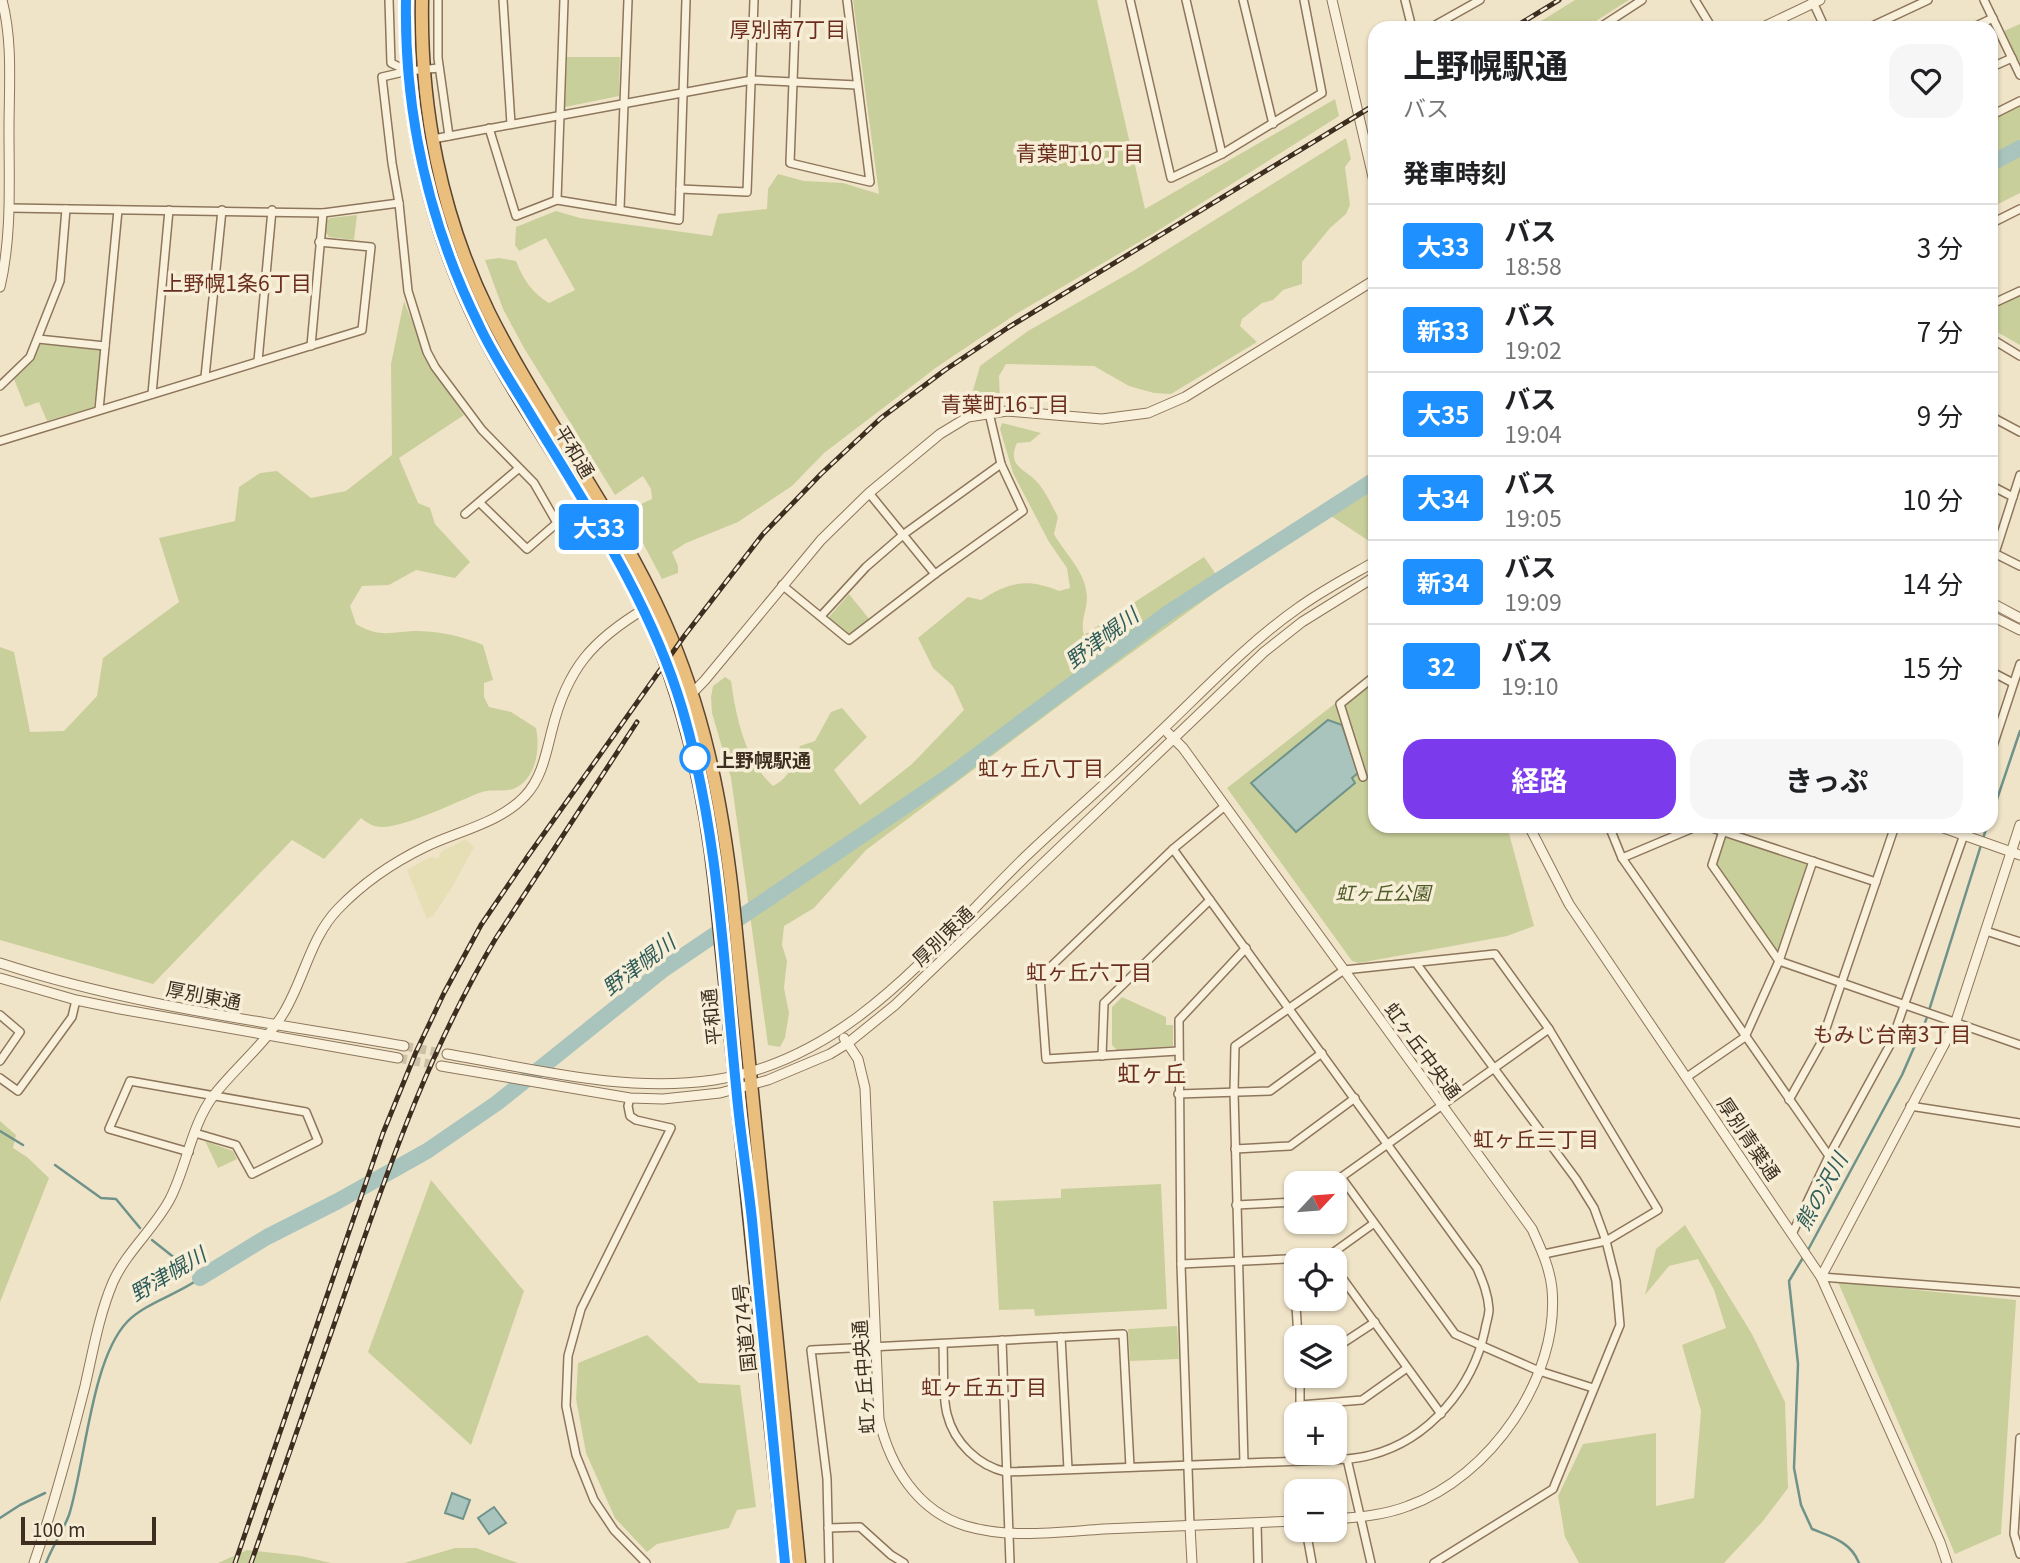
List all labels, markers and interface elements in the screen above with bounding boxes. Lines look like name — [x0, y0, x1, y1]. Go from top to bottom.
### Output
district label: 厚別南7丁目 — [730, 13, 846, 43]
text: 上野幌駅通 — [1403, 40, 1568, 88]
button: heart — [1889, 44, 1963, 118]
text: バス — [1403, 90, 1449, 124]
district label: 青葉町10丁目 — [1016, 137, 1144, 167]
text: 発車時刻 — [1403, 153, 1507, 190]
text: バス — [1504, 211, 1556, 248]
text: 大33 — [1417, 228, 1469, 263]
text: 3 分 — [1917, 228, 1963, 265]
text: 18:58 — [1504, 248, 1562, 282]
district label: 上野幌1条6丁目 — [162, 267, 312, 297]
text: バス — [1504, 295, 1556, 332]
text: 新33 — [1417, 312, 1469, 347]
text: 7 分 — [1917, 312, 1963, 349]
text: 19:02 — [1504, 332, 1562, 366]
text: バス — [1504, 379, 1556, 416]
district label: 青葉町16丁目 — [941, 388, 1069, 418]
text: 大35 — [1417, 396, 1469, 431]
text: 9 分 — [1917, 396, 1963, 433]
text: 19:04 — [1504, 416, 1562, 450]
street label: 平和通 — [550, 420, 602, 482]
text: バス — [1504, 463, 1556, 500]
text: 大34 — [1417, 480, 1469, 515]
text: 10 分 — [1902, 480, 1963, 517]
text: 19:05 — [1504, 500, 1562, 534]
line badge: 大33 — [559, 504, 639, 550]
text: 大33 — [573, 509, 625, 544]
text: バス — [1504, 547, 1556, 584]
text: 新34 — [1417, 564, 1469, 599]
text: 14 分 — [1902, 564, 1963, 601]
text: 19:09 — [1504, 584, 1562, 618]
water label: 野津幌川 — [1058, 599, 1145, 674]
text: バス — [1501, 631, 1553, 668]
text: 32 — [1427, 648, 1456, 683]
text: 15 分 — [1902, 648, 1963, 685]
text: 19:10 — [1501, 668, 1558, 702]
button: 経路 — [1403, 739, 1676, 819]
button: きっぷ — [1690, 739, 1963, 819]
marker: 上野幌駅通 — [680, 743, 710, 773]
place label: 上野幌駅通 — [716, 745, 811, 772]
district label: 虹ヶ丘八丁目 — [978, 752, 1104, 782]
park label: 虹ヶ丘公園 — [1335, 878, 1433, 905]
street label: 厚別東通 — [905, 899, 979, 971]
water label: 野津幌川 — [595, 926, 682, 1001]
district label: 虹ヶ丘六丁目 — [1026, 956, 1152, 986]
street label: 厚別東通 — [164, 973, 244, 1015]
street label: 平和通 — [694, 987, 726, 1047]
street label: 虹ヶ丘中央通 — [1380, 996, 1468, 1104]
district label: もみじ台南3丁目 — [1813, 1018, 1971, 1048]
district label: 虹ヶ丘 — [1118, 1055, 1187, 1089]
street label: 厚別青葉通 — [1712, 1091, 1788, 1185]
district label: 虹ヶ丘三丁目 — [1473, 1123, 1599, 1153]
water label: 熊の沢川 — [1787, 1145, 1854, 1235]
north arrow — [1284, 1171, 1348, 1234]
map controls — [1284, 1171, 1347, 1542]
water label: 野津幌川 — [123, 1237, 212, 1307]
button: locate — [1284, 1248, 1347, 1311]
street label: 国道274号 — [725, 1283, 761, 1373]
street label: 虹ヶ丘中央通 — [845, 1319, 879, 1435]
button: layers — [1284, 1325, 1347, 1388]
district label: 虹ヶ丘五丁目 — [921, 1371, 1047, 1401]
button: + — [1284, 1402, 1347, 1465]
button: − — [1284, 1479, 1347, 1542]
scale bar — [21, 1514, 156, 1546]
text: 100 m — [32, 1515, 86, 1542]

